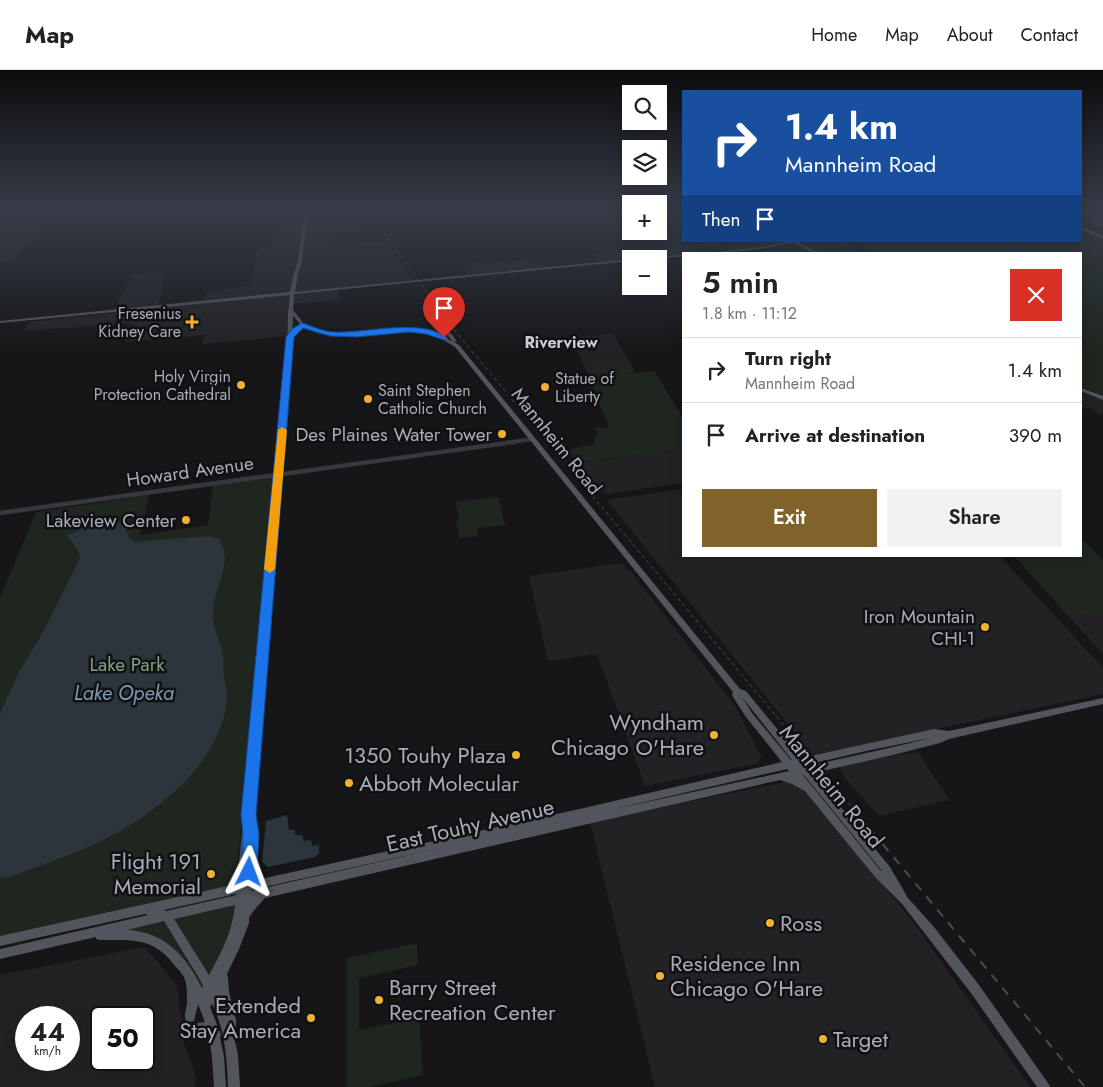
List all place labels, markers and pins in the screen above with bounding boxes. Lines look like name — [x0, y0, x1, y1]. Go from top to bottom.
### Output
pin — [423, 287, 465, 338]
place label: Fresenius Kidney Care — [98, 302, 181, 343]
marker: Fresenius Kidney Care — [185, 315, 199, 329]
place label: Holy Virgin Protection Cathedral — [94, 365, 231, 406]
place label: Statue of Liberty — [555, 367, 614, 408]
marker: Holy Virgin Protection Cathedral — [235, 379, 247, 391]
place label: Saint Stephen Catholic Church — [378, 379, 487, 420]
marker: Statue of Liberty — [539, 381, 551, 393]
marker: Saint Stephen Catholic Church — [362, 393, 374, 405]
place label: Des Plaines Water Tower — [295, 421, 492, 448]
marker: Des Plaines Water Tower — [496, 428, 508, 440]
place label: Lakeview Center — [46, 507, 176, 534]
marker: Lakeview Center — [180, 514, 192, 526]
place label: Iron Mountain CHI-1 — [864, 603, 975, 652]
marker: Iron Mountain CHI-1 — [979, 621, 991, 633]
place label: Wyndham Chicago O'Hare — [551, 706, 704, 763]
marker: Wyndham Chicago O'Hare — [708, 729, 720, 741]
place label: 1350 Touhy Plaza — [344, 739, 506, 771]
marker: 1350 Touhy Plaza — [510, 749, 522, 761]
place label: Abbott Molecular — [359, 767, 520, 799]
marker: Abbott Molecular — [343, 777, 355, 789]
place label: Flight 191 Memorial — [111, 845, 201, 902]
marker: Flight 191 Memorial — [205, 868, 217, 880]
place label: Ross — [780, 907, 822, 939]
marker: Ross — [764, 917, 776, 929]
place label: Residence Inn Chicago O'Hare — [670, 947, 823, 1004]
marker: Residence Inn Chicago O'Hare — [654, 970, 666, 982]
place label: Barry Street Recreation Center — [389, 971, 556, 1028]
place label: Extended Stay America — [180, 989, 301, 1046]
marker: Barry Street Recreation Center — [373, 994, 385, 1006]
marker: Extended Stay America — [305, 1012, 317, 1024]
place label: Target — [833, 1023, 889, 1055]
marker: Target — [817, 1033, 829, 1045]

